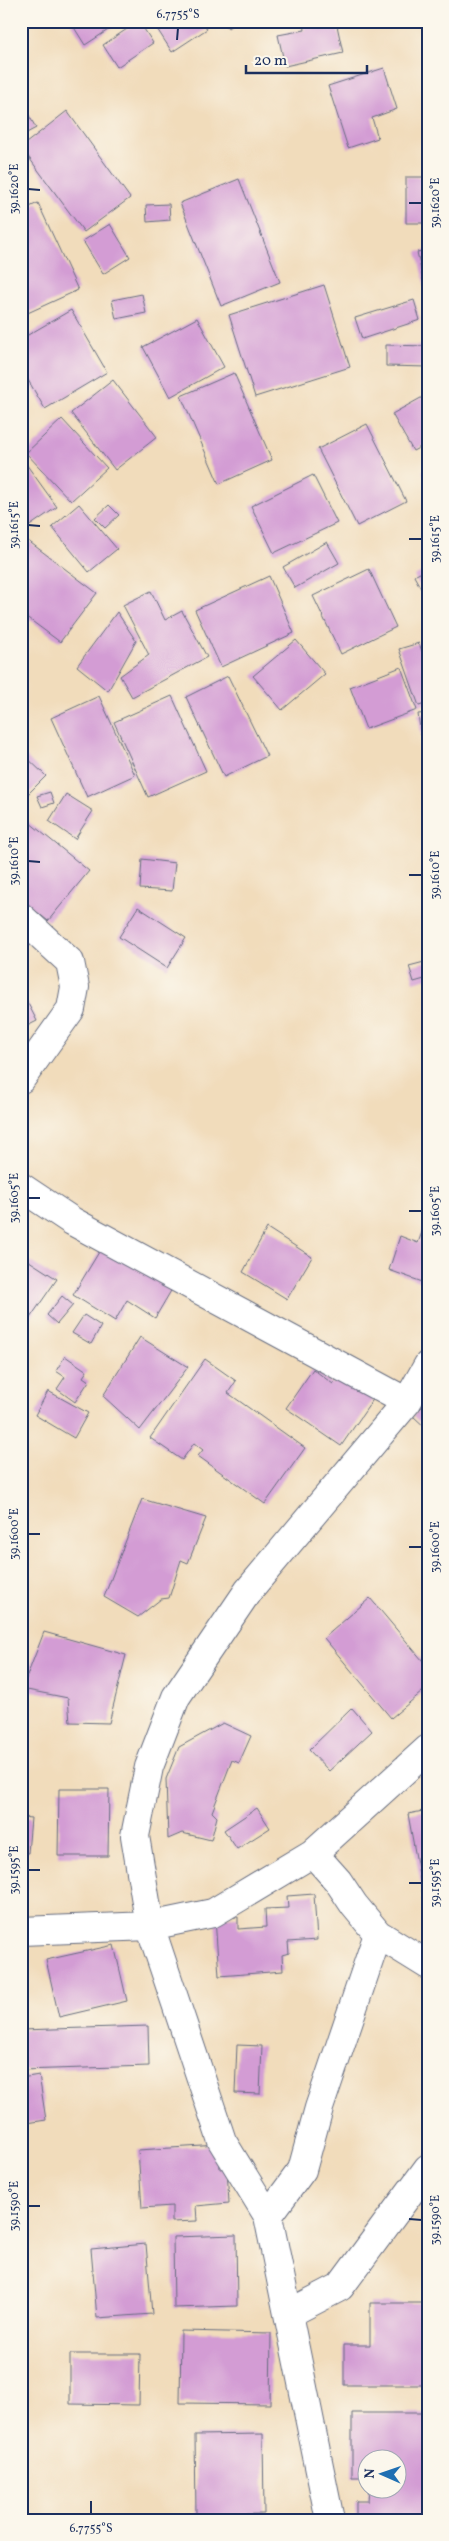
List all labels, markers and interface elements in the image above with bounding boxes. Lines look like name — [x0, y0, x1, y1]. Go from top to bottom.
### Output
text: 6.7755°S — [156, 7, 200, 23]
scale bar — [246, 42, 368, 74]
text: 20 m — [254, 51, 287, 72]
text: 39.1620°E — [7, 164, 23, 214]
text: 39.1620°E — [428, 178, 444, 228]
text: 39.1615°E — [7, 501, 23, 549]
text: 39.1615°E — [428, 515, 444, 563]
text: 39.1610°E — [7, 836, 23, 886]
text: 39.1610°E — [428, 850, 444, 900]
text: 39.1605°E — [7, 1173, 23, 1223]
text: 39.1605°E — [428, 1186, 444, 1236]
text: 39.1600°E — [7, 1508, 23, 1560]
text: 39.1600°E — [428, 1521, 444, 1573]
text: 39.1595°E — [7, 1846, 23, 1894]
text: 39.1595°E — [428, 1859, 444, 1907]
text: 39.1590°E — [7, 2181, 23, 2231]
text: 39.1590°E — [428, 2195, 444, 2245]
north arrow — [356, 2448, 406, 2498]
text: N — [361, 2468, 380, 2479]
text: 6.7755°S — [69, 2521, 113, 2537]

